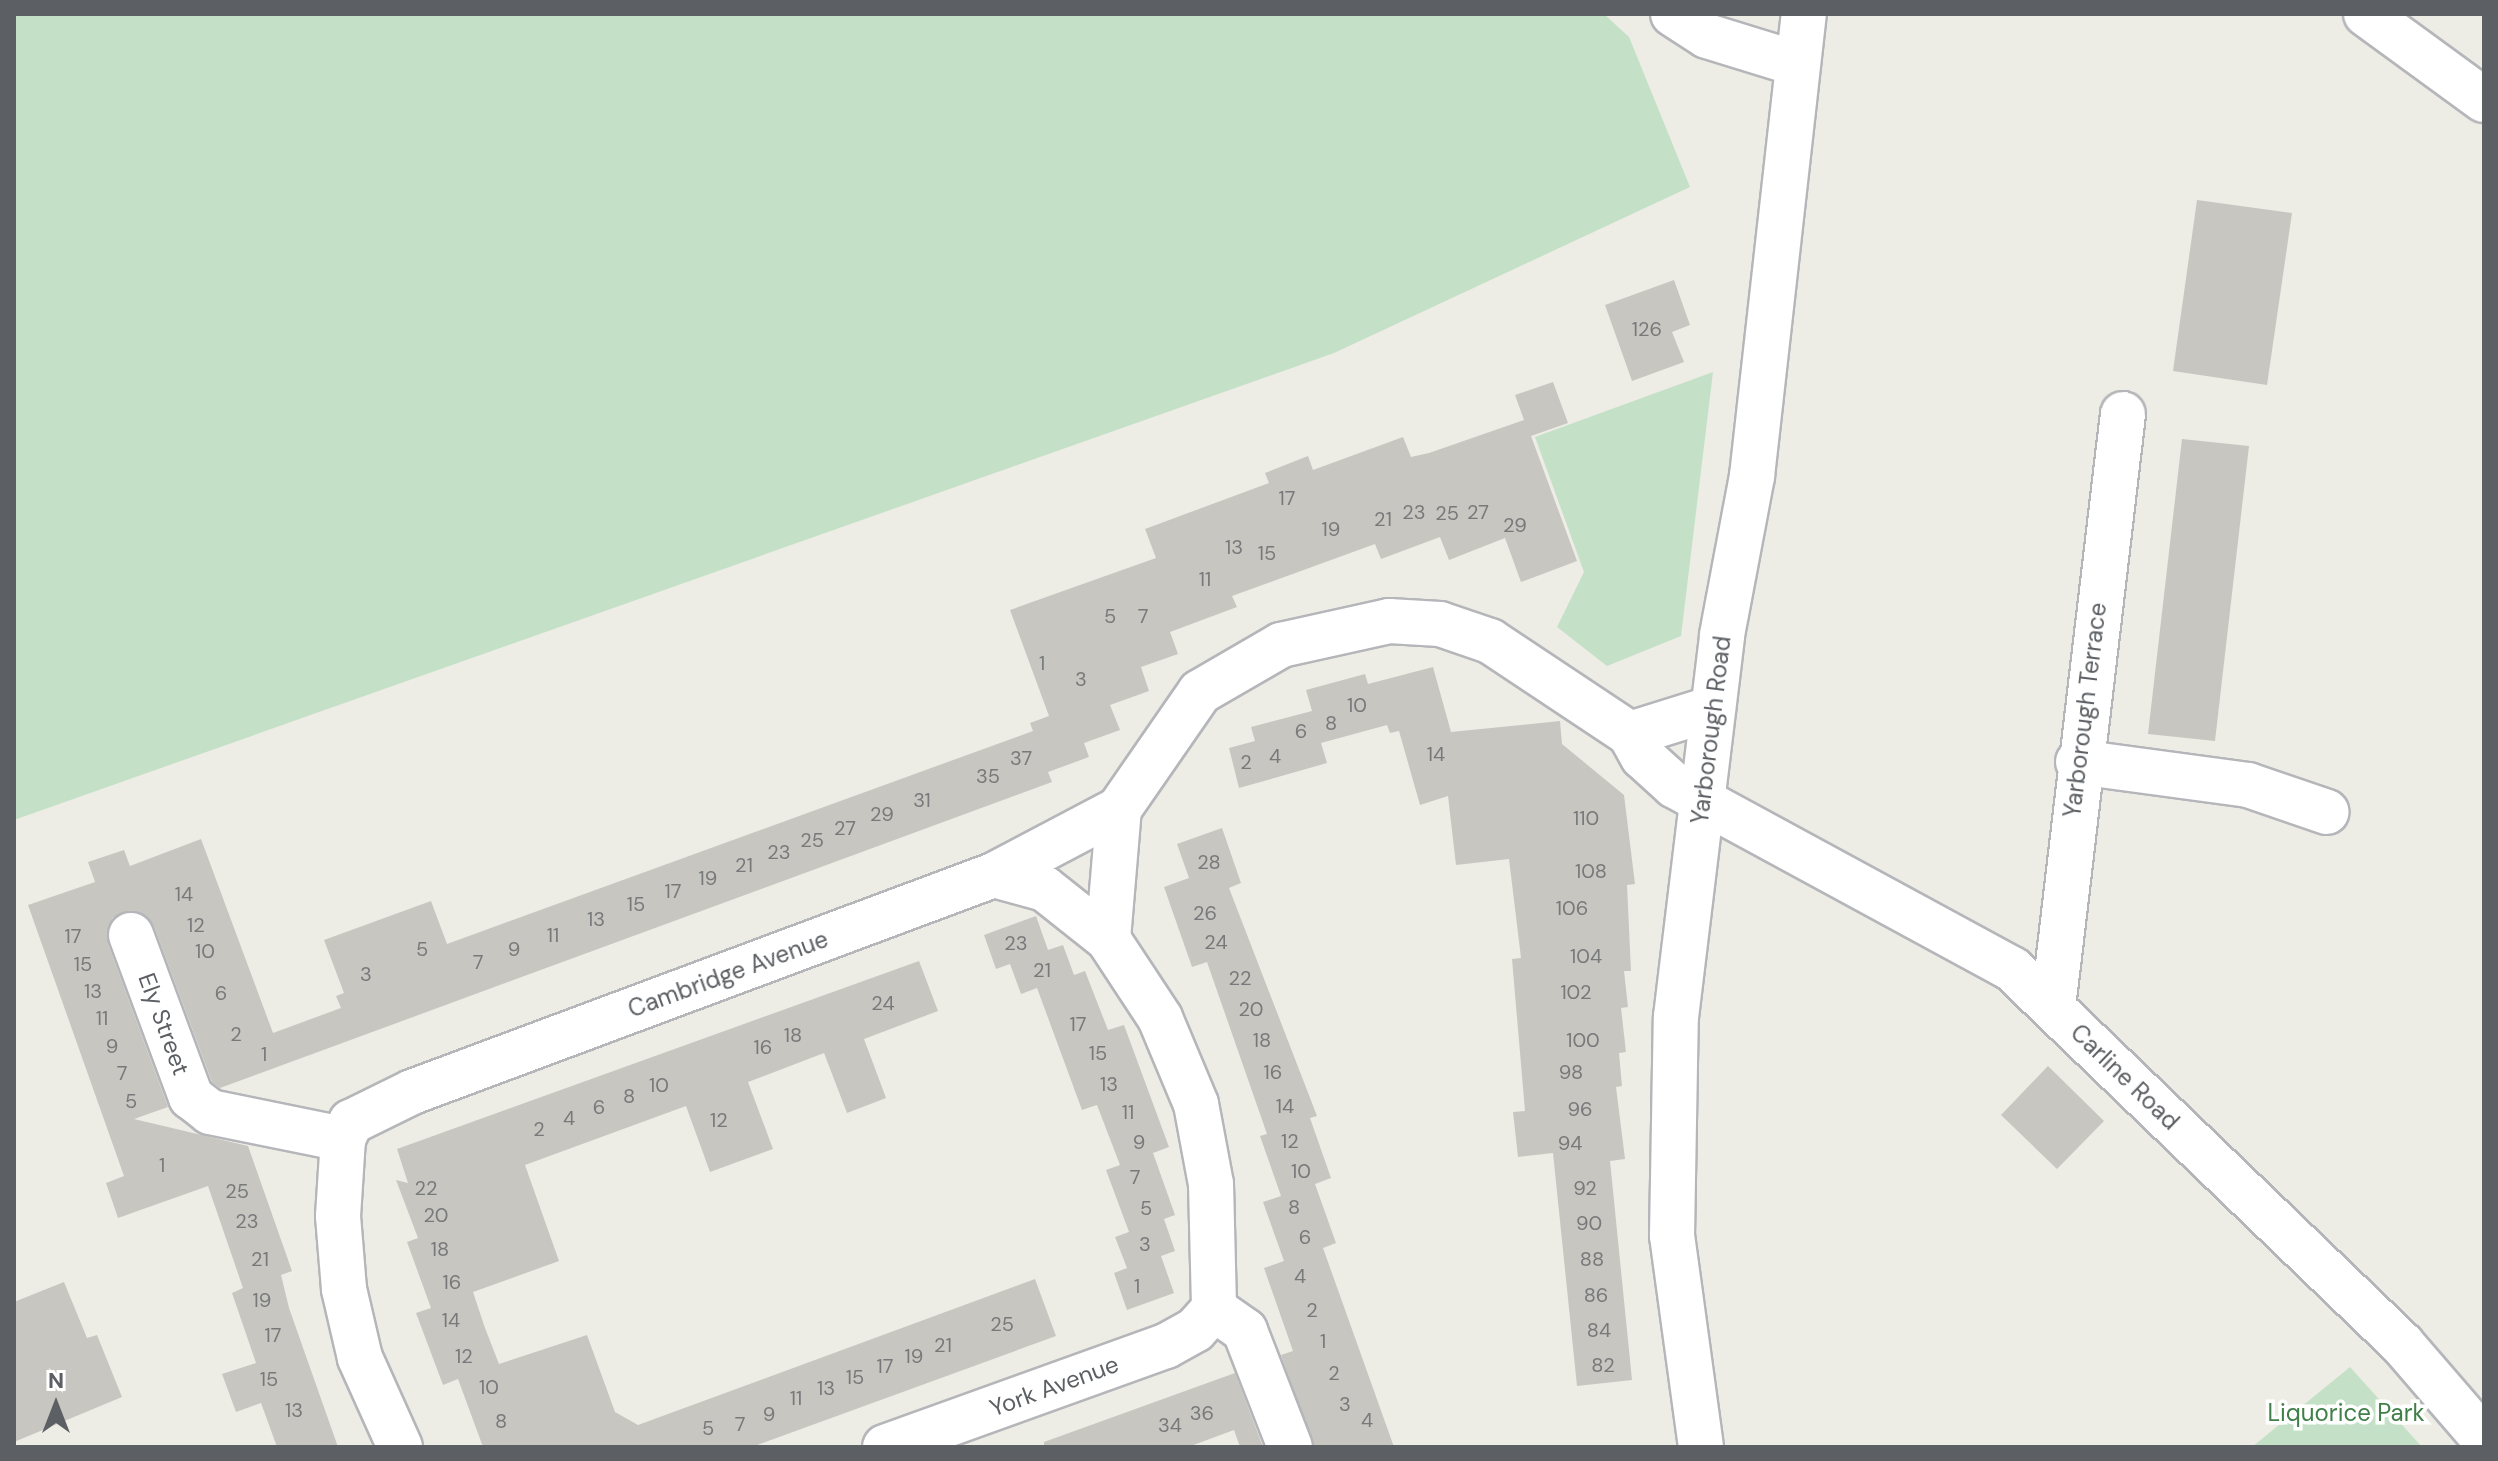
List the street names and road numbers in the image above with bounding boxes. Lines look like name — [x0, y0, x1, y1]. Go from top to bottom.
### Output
street label: Yarborough Terrace — [2058, 601, 2112, 819]
street label: Yarborough Road — [1685, 634, 1737, 826]
street label: Cambridge Avenue — [624, 924, 832, 1024]
street label: Ely Street — [132, 969, 196, 1079]
street label: Carline Road — [2065, 1018, 2185, 1136]
street label: York Avenue — [986, 1349, 1122, 1423]

